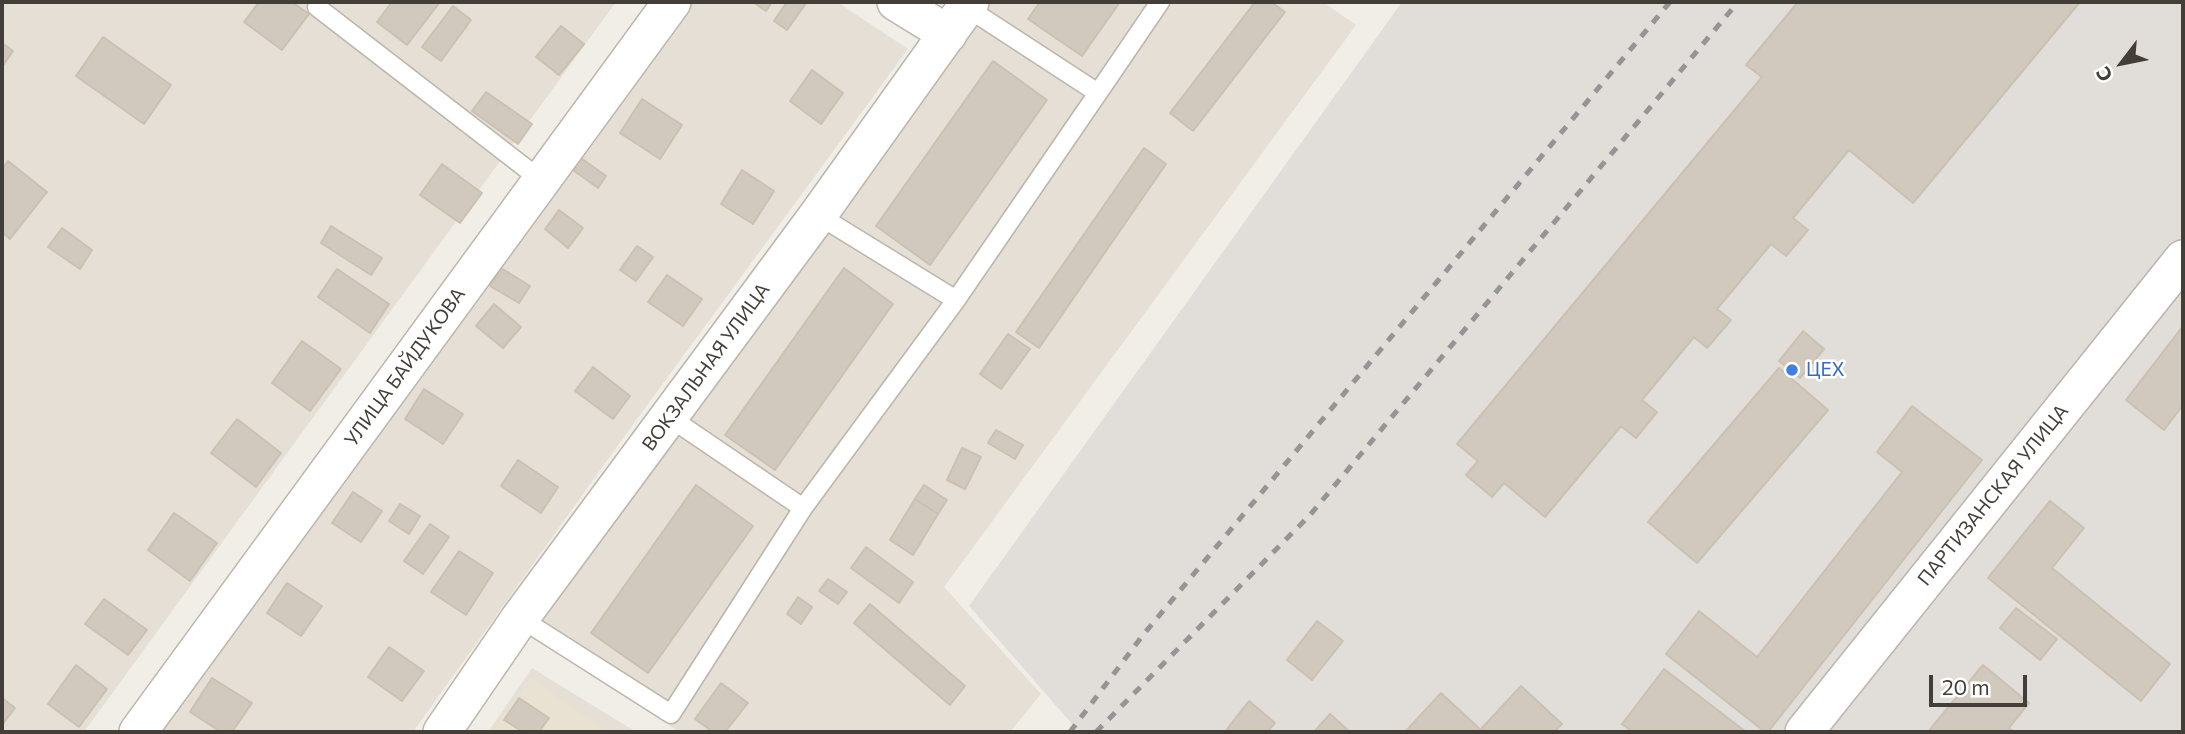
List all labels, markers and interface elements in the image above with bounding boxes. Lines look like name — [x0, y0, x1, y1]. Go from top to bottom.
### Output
north arrow — [2087, 28, 2157, 98]
text: С — [2091, 63, 2117, 86]
street label: ВОКЗАЛЬНАЯ УЛИЦА — [638, 279, 774, 455]
street label: УЛИЦА БАЙДУКОВА — [340, 283, 470, 451]
place label: ЦЕХ — [1806, 359, 1845, 381]
marker: ЦЕХ — [1784, 362, 1800, 378]
street label: ПАРТИЗАНСКАЯ УЛИЦА — [1913, 400, 2073, 590]
scale bar — [1933, 660, 2031, 704]
text: 20 m — [1942, 674, 1990, 699]

